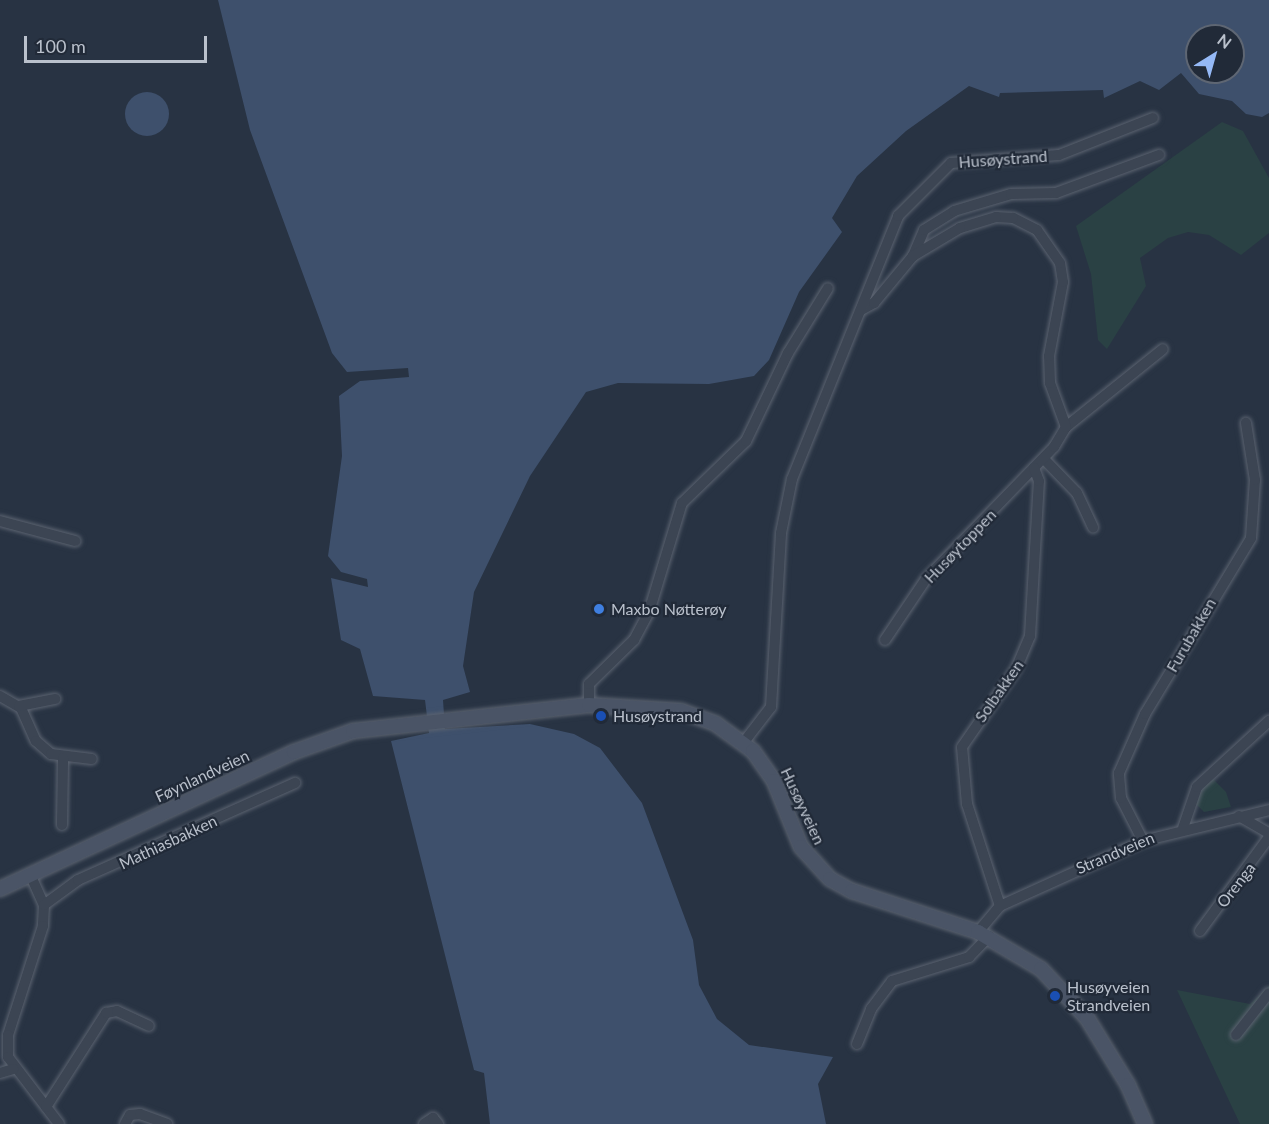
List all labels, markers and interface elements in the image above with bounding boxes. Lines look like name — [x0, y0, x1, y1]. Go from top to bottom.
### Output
scale bar — [27, 24, 210, 62]
north arrow — [1185, 24, 1245, 84]
text: N — [1214, 30, 1236, 52]
text: 100 m — [35, 35, 86, 57]
street label: Husøystrand — [958, 146, 1048, 172]
street label: Husøytoppen — [920, 505, 1000, 587]
street label: Furubakken — [1162, 595, 1220, 675]
place label: Maxbo Nøtterøy — [611, 599, 726, 619]
marker: Maxbo Nøtterøy — [592, 602, 606, 616]
street label: Solbakken — [971, 656, 1027, 726]
place label: Husøystrand — [613, 706, 702, 726]
marker: Husøystrand — [594, 709, 608, 723]
street label: Føynlandveien — [152, 746, 252, 806]
street label: Husøyveien — [777, 764, 829, 848]
street label: Mathiasbakken — [116, 811, 220, 873]
street label: Strandveien — [1073, 828, 1157, 878]
street label: Orenga — [1212, 859, 1260, 911]
place label: Husøyveien Strandveien — [1067, 977, 1150, 1015]
marker: Husøyveien Strandveien — [1048, 989, 1062, 1003]

